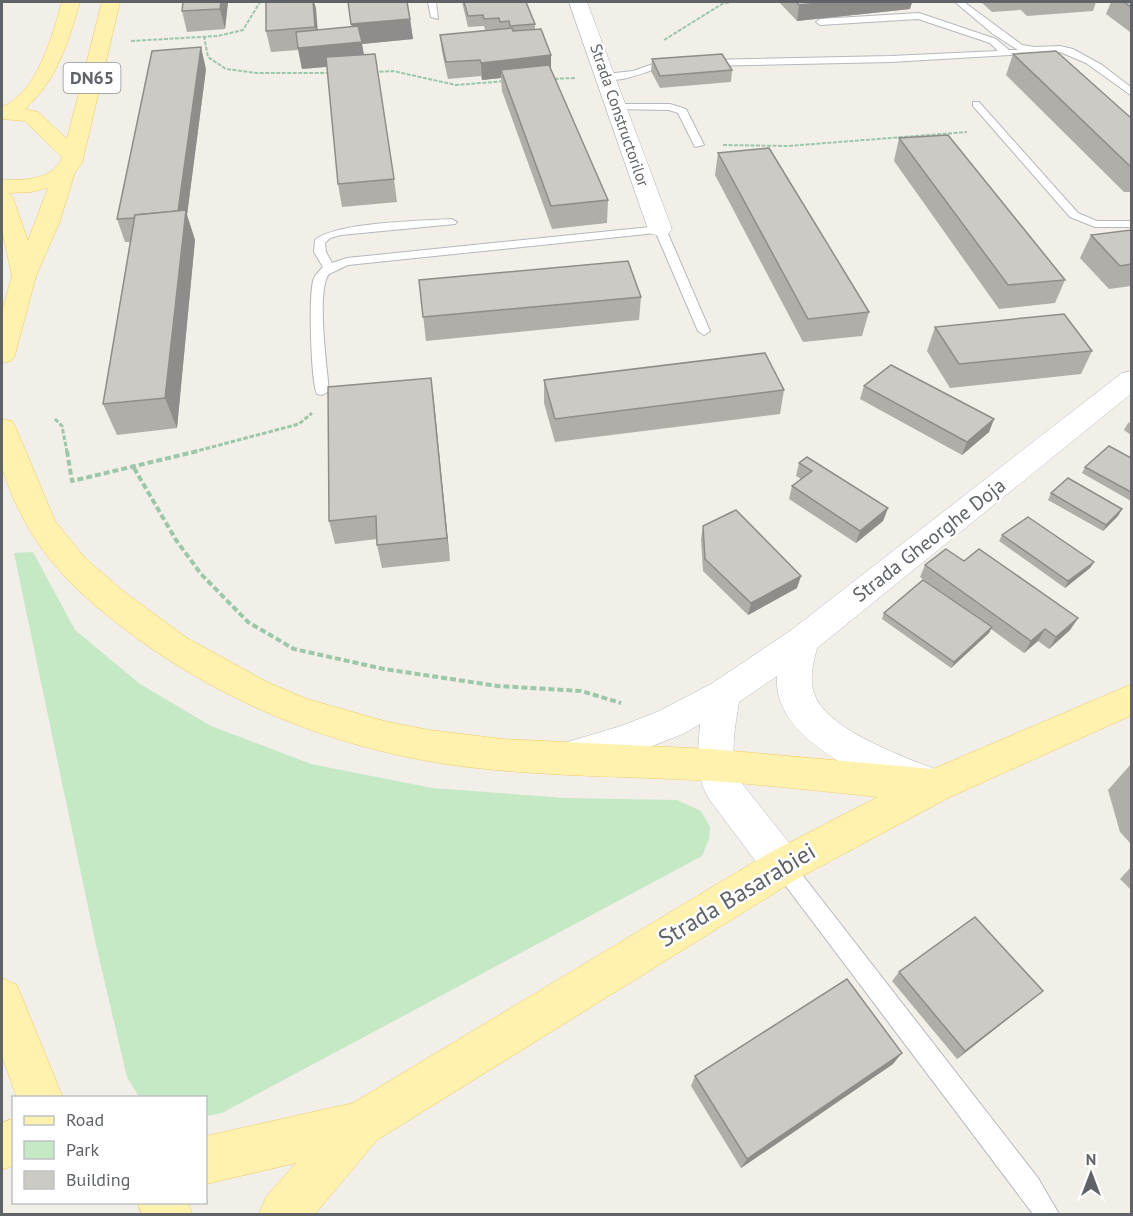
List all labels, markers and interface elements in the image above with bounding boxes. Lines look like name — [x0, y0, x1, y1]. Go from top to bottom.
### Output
street label: Strada Constructorilor — [586, 41, 654, 190]
road number: DN65 — [64, 63, 121, 93]
street label: Strada Gheorghe Doja — [847, 472, 1011, 608]
street label: Strada Basarabiei — [652, 835, 821, 954]
legend — [12, 1096, 207, 1204]
text: Road — [66, 1108, 104, 1131]
text: Park — [66, 1138, 99, 1161]
north arrow — [1061, 1144, 1121, 1204]
text: N — [1086, 1149, 1096, 1169]
text: Building — [66, 1168, 130, 1191]

